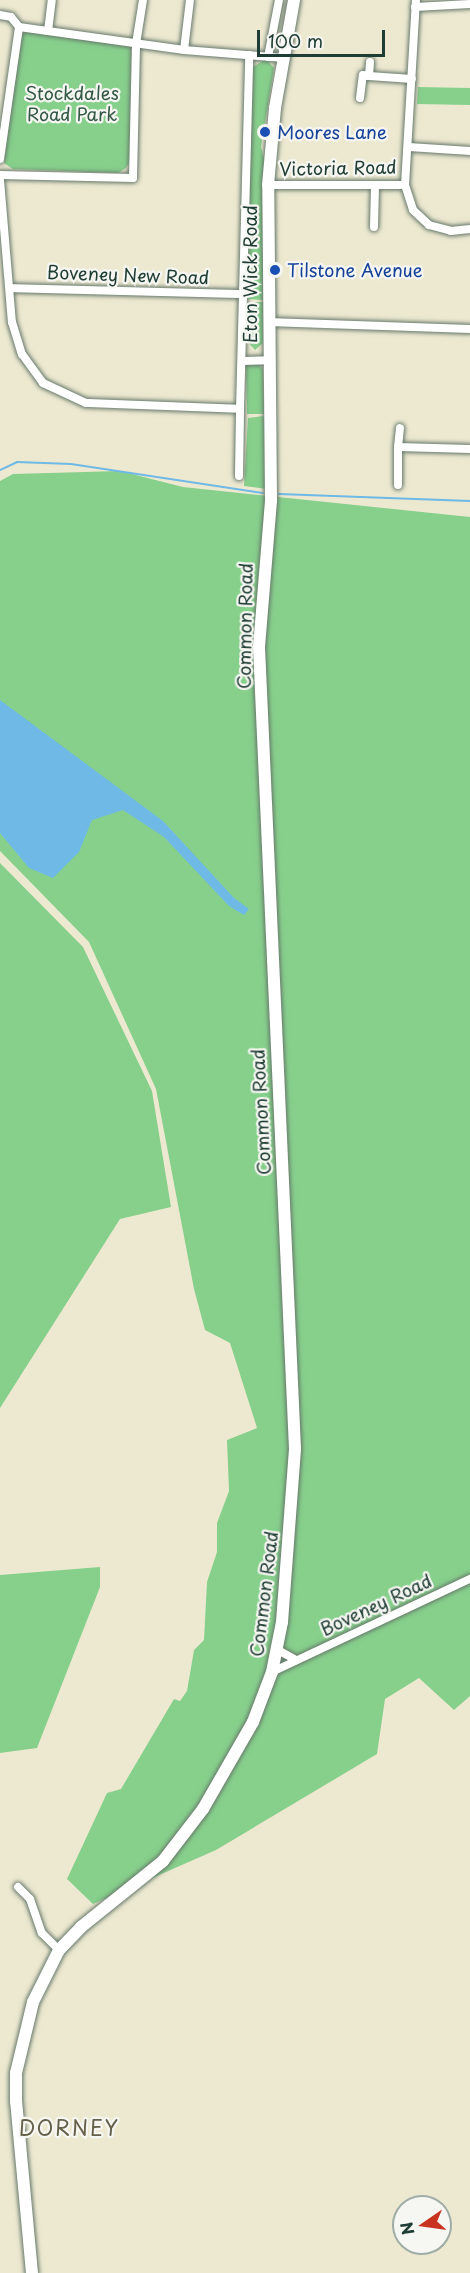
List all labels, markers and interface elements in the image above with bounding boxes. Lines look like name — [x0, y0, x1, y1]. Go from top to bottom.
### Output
scale bar — [260, 18, 388, 56]
text: 100 m — [268, 27, 323, 54]
park label: Stockdales Road Park — [25, 83, 119, 125]
place label: Moores Lane — [277, 121, 388, 143]
marker: Moores Lane — [258, 125, 272, 139]
street label: Victoria Road — [279, 156, 397, 180]
street label: Eton Wick Road — [239, 205, 261, 343]
place label: Tilstone Avenue — [287, 259, 423, 281]
street label: Boveney New Road — [45, 261, 211, 289]
marker: Tilstone Avenue — [268, 263, 282, 277]
street label: Common Road — [233, 563, 257, 689]
street label: Common Road — [247, 1049, 275, 1175]
street label: Common Road — [246, 1530, 282, 1658]
street label: Boveney Road — [316, 1570, 436, 1640]
district label: DORNEY — [20, 2114, 118, 2140]
north arrow — [392, 2195, 452, 2255]
text: N — [393, 2220, 420, 2237]

